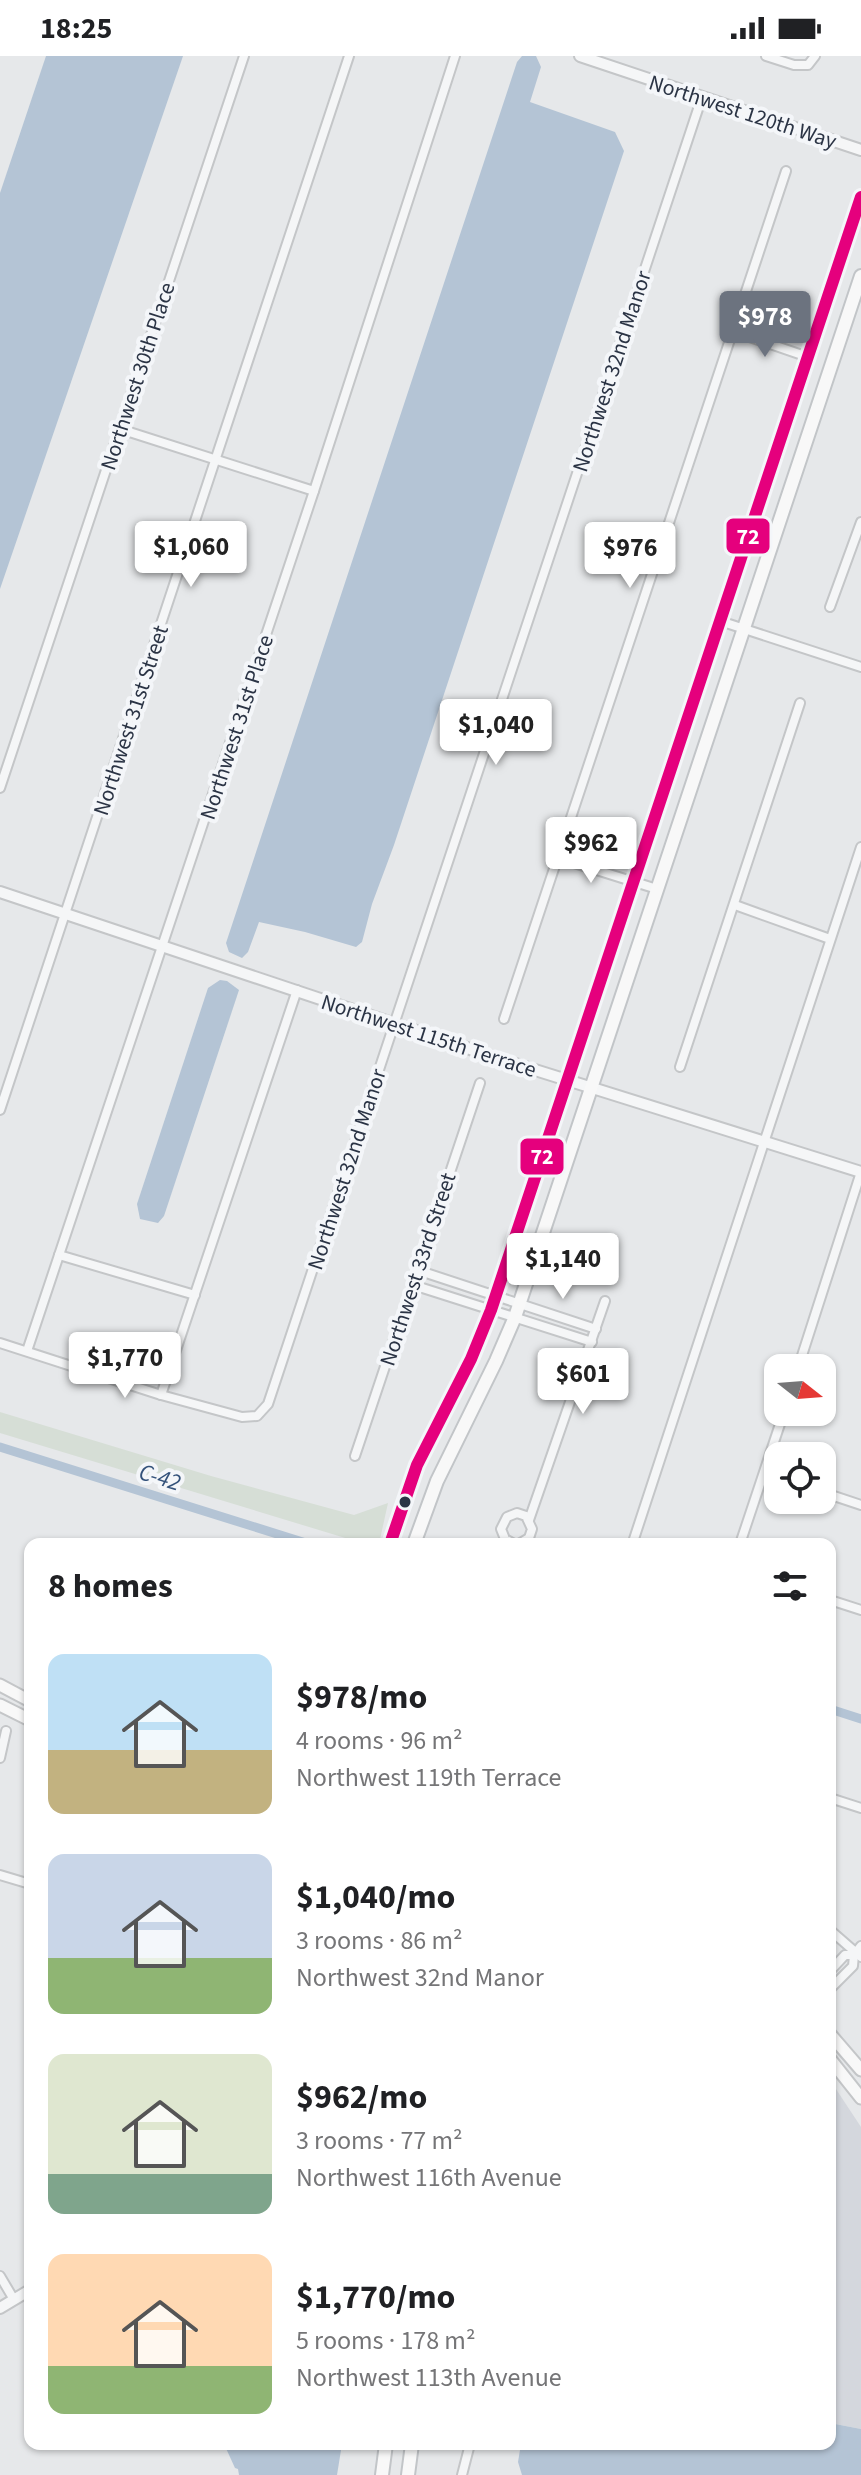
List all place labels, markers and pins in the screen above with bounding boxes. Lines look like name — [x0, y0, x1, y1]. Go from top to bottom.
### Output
pin: $978 — [718, 291, 812, 359]
pin: $1,060 — [126, 521, 256, 589]
pin: $976 — [583, 522, 677, 590]
pin: $1,040 — [431, 699, 561, 767]
pin: $962 — [544, 817, 638, 885]
pin: $1,140 — [498, 1233, 628, 1301]
pin: $1,770 — [60, 1332, 190, 1400]
pin: $601 — [536, 1348, 630, 1416]
unlabelled marker — [397, 1494, 413, 1510]

